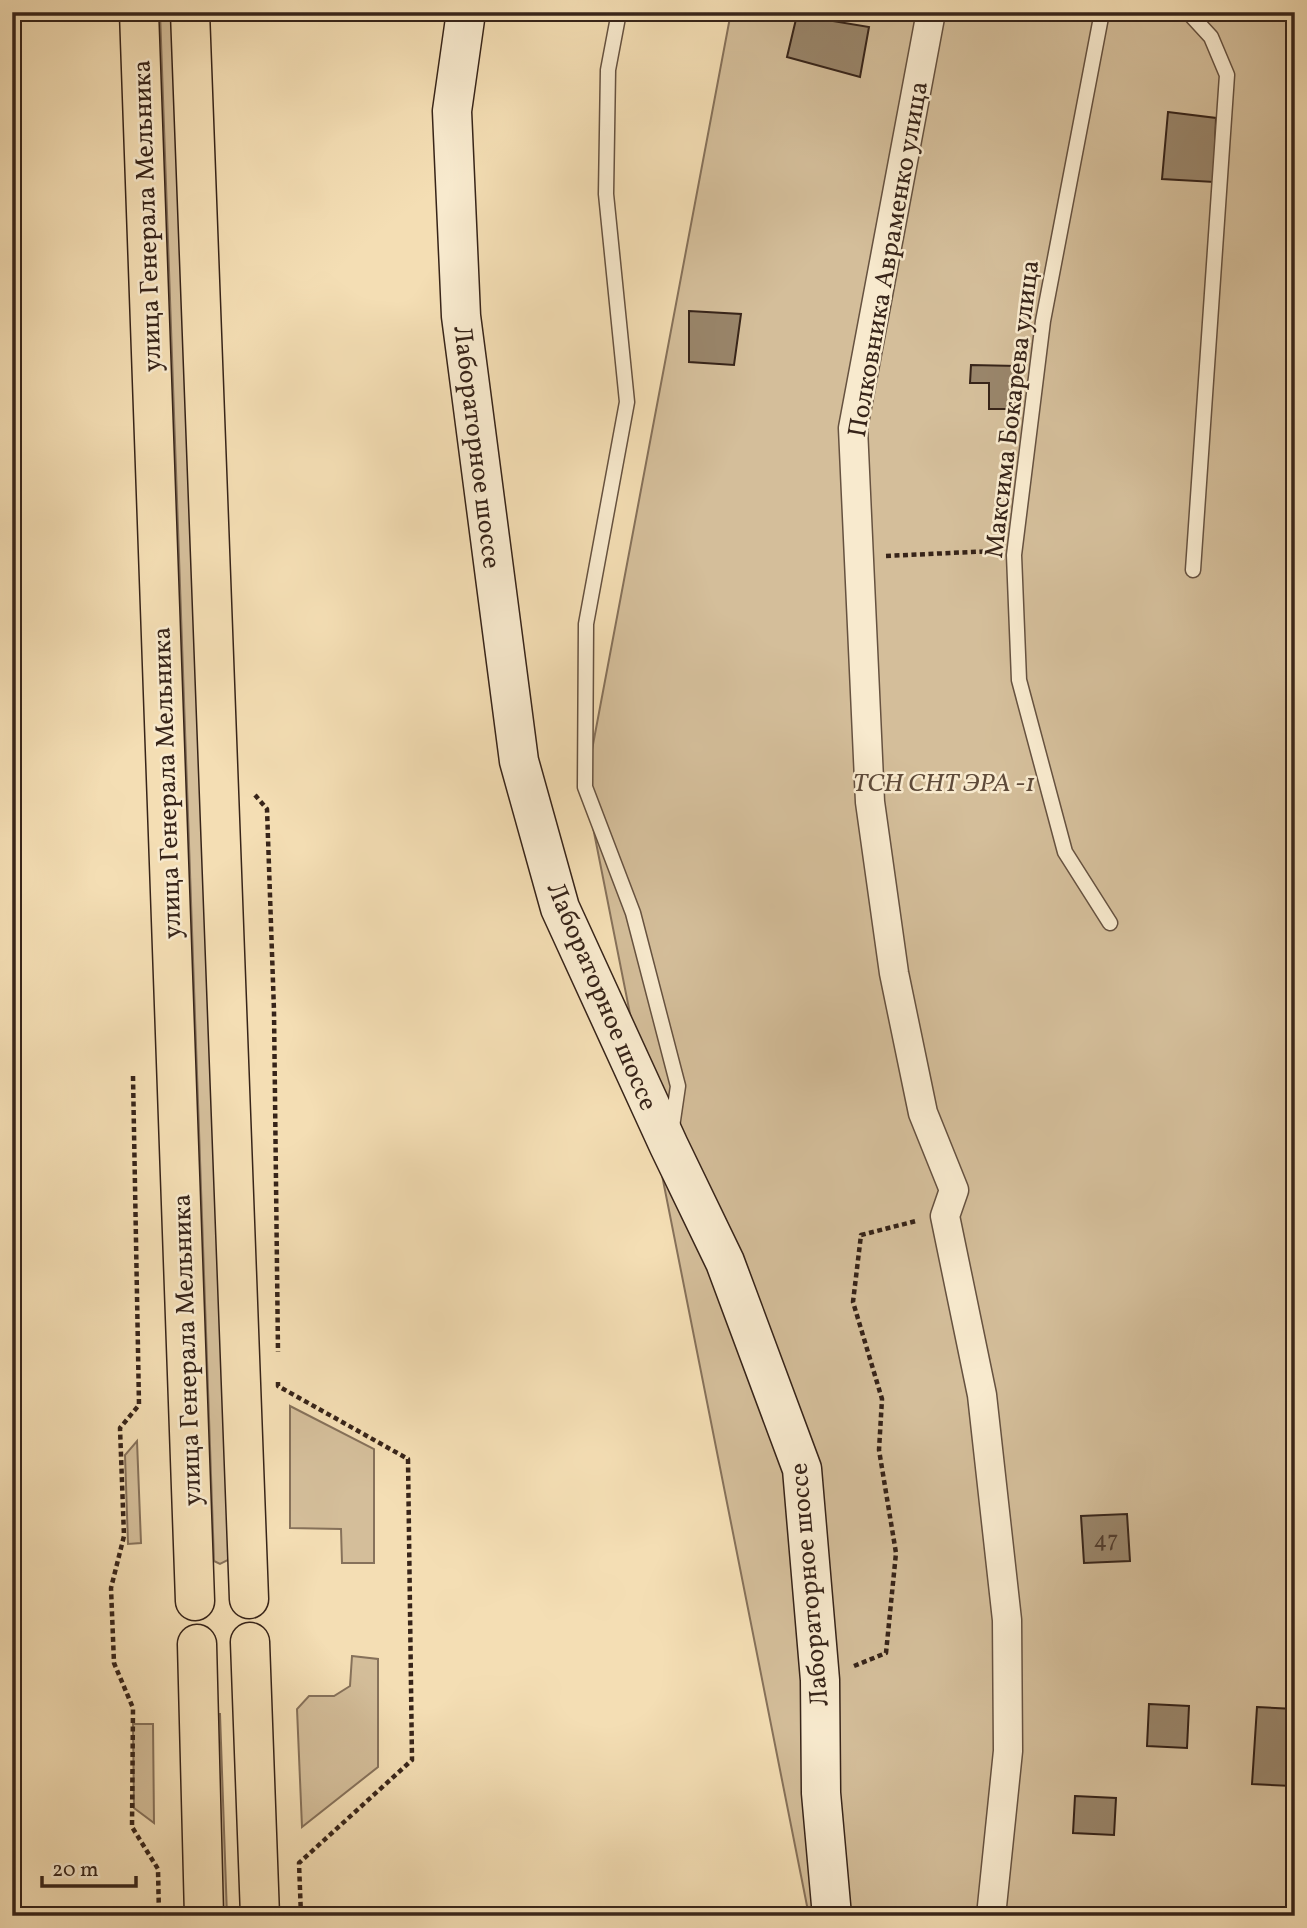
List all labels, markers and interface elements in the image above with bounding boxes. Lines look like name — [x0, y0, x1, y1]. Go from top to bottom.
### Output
street label: улица Генерала Мельника — [125, 59, 171, 373]
street label: Полковника Авраменко улица — [840, 79, 938, 440]
street label: Максима Бокарева улица — [977, 258, 1049, 560]
street label: Лабораторное шоссе — [443, 324, 509, 571]
street label: улица Генерала Мельника — [145, 626, 191, 940]
park label: ТСН СНТ ЭРА -1 — [853, 766, 1035, 802]
street label: Лабораторное шоссе — [537, 877, 666, 1116]
street label: улица Генерала Мельника — [165, 1193, 211, 1507]
street label: Лабораторное шоссе — [781, 1461, 839, 1708]
house number: 47 — [1094, 1525, 1118, 1557]
scale bar — [42, 1844, 136, 1888]
text: 20 m — [52, 1856, 98, 1885]

